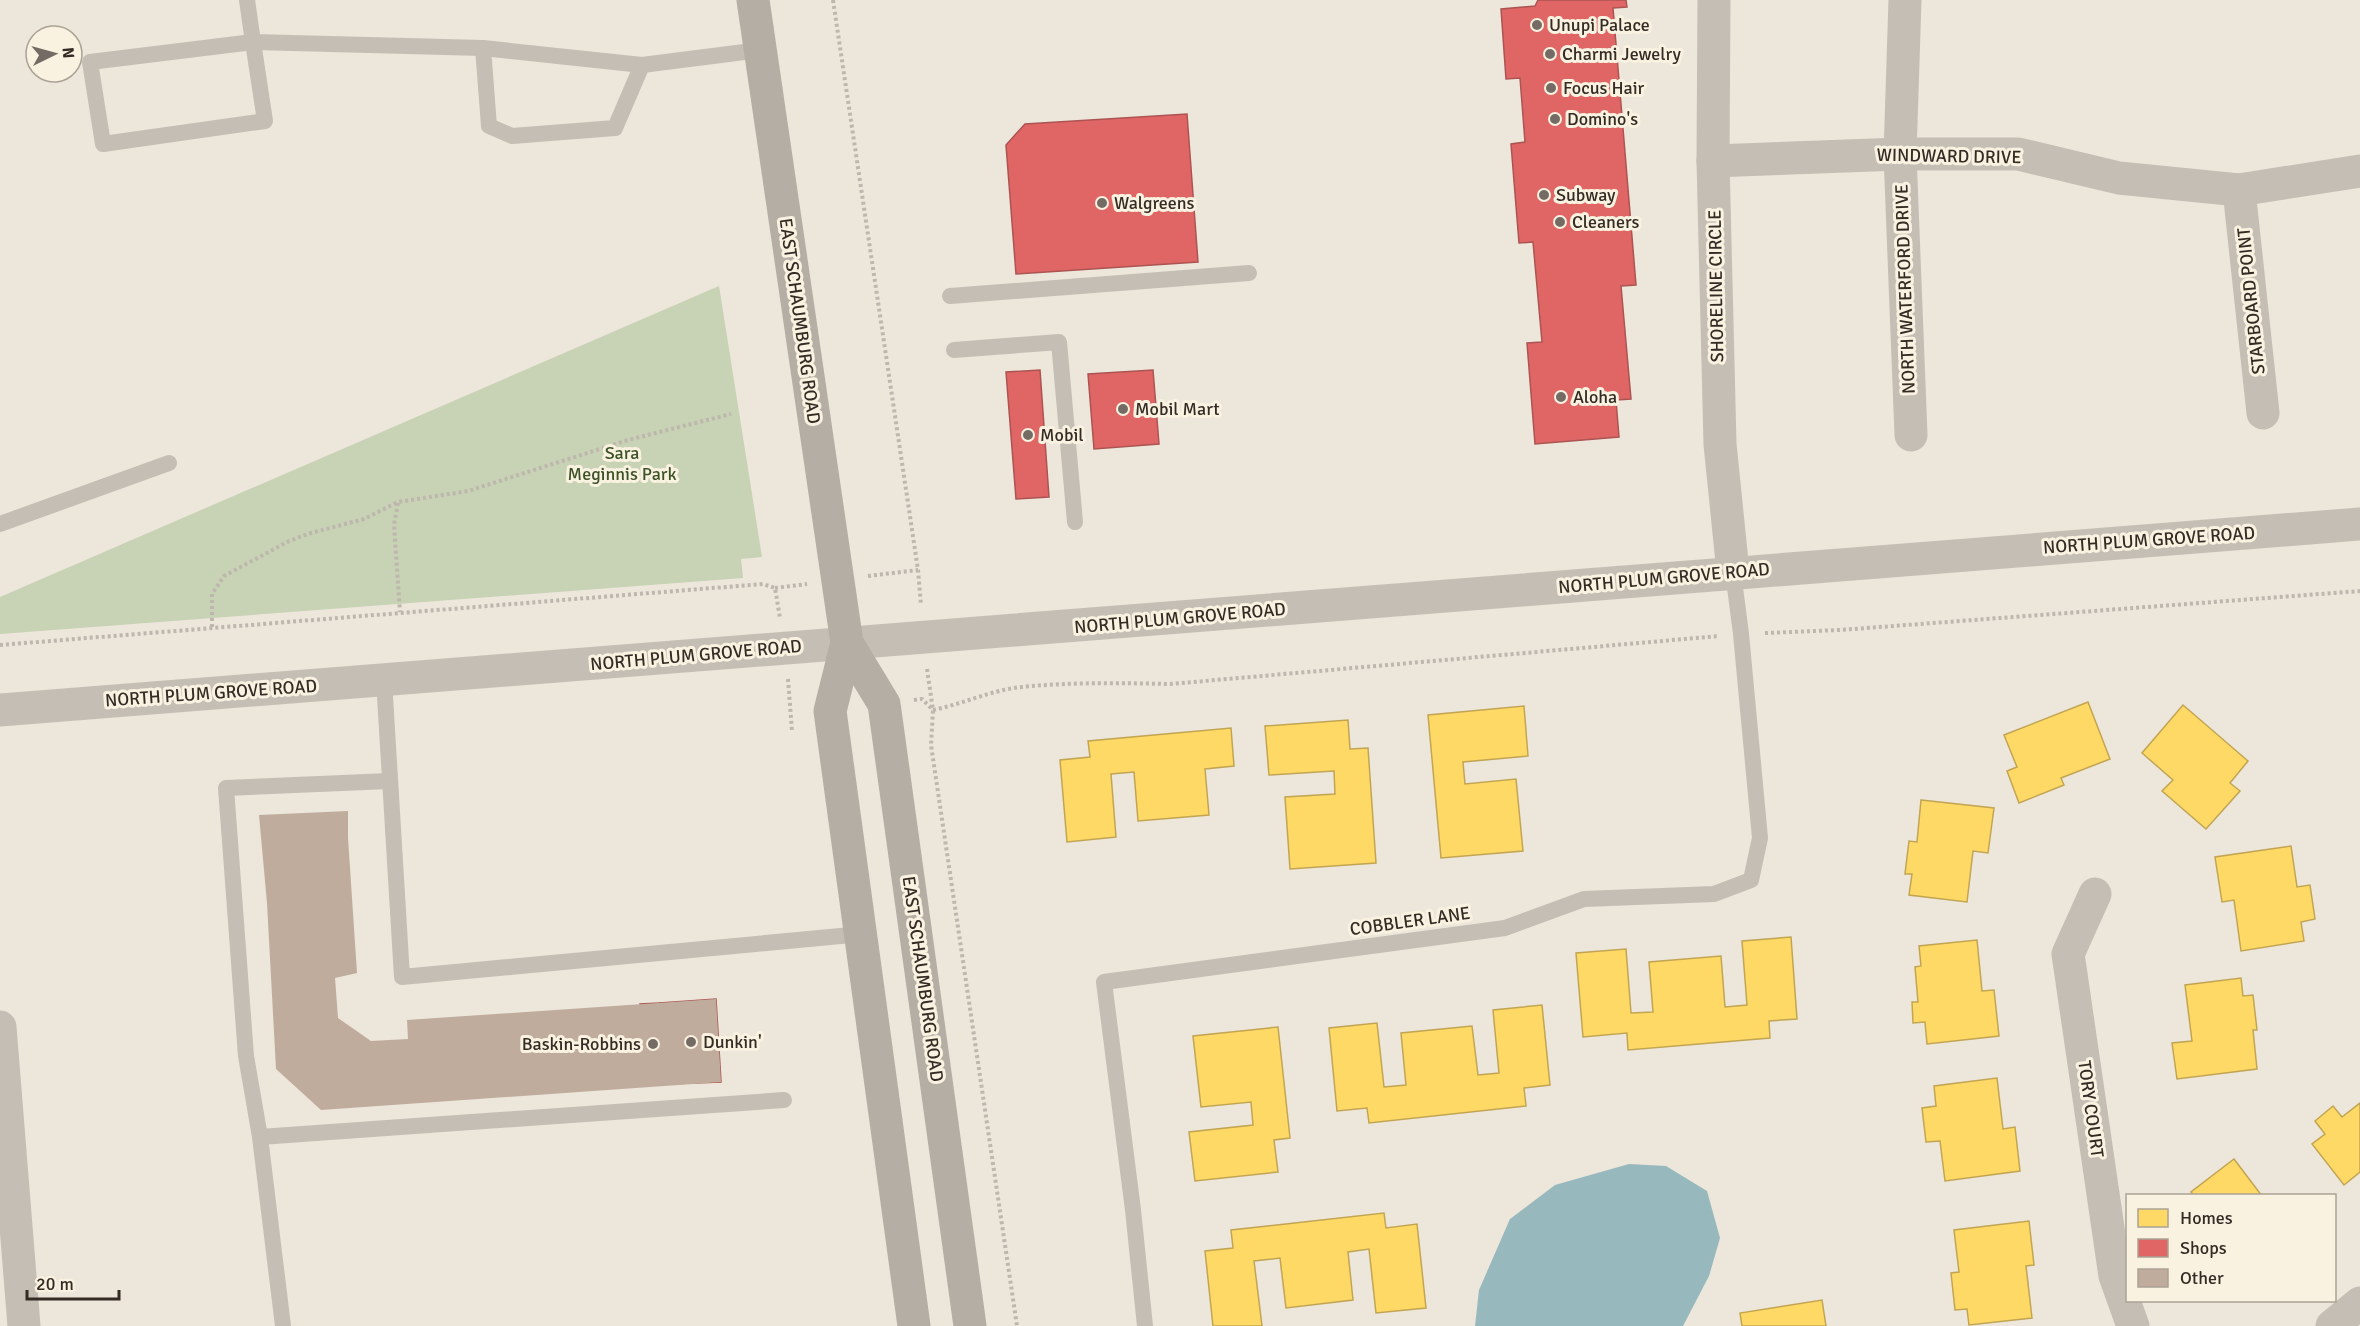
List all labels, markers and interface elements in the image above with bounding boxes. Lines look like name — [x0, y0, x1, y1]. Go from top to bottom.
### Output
place label: Unupi Palace — [1549, 14, 1650, 36]
marker: Unupi Palace — [1530, 18, 1544, 32]
north arrow — [24, 24, 84, 84]
place label: Charmi Jewelry — [1562, 43, 1682, 65]
text: N — [57, 46, 78, 59]
marker: Charmi Jewelry — [1543, 47, 1557, 61]
place label: Focus Hair — [1563, 77, 1645, 99]
marker: Focus Hair — [1544, 81, 1558, 95]
place label: Domino's — [1567, 108, 1638, 130]
marker: Domino's — [1548, 112, 1562, 126]
street label: WINDWARD DRIVE — [1876, 144, 2022, 168]
place label: Subway — [1556, 184, 1616, 206]
street label: NORTH WATERFORD DRIVE — [1890, 184, 1920, 394]
marker: Subway — [1537, 188, 1551, 202]
place label: Walgreens — [1114, 192, 1195, 214]
marker: Walgreens — [1095, 196, 1109, 210]
street label: SHORELINE CIRCLE — [1704, 209, 1728, 363]
place label: Cleaners — [1572, 211, 1640, 233]
marker: Cleaners — [1553, 215, 1567, 229]
street label: EAST SCHAUMBURG ROAD — [775, 217, 825, 425]
street label: STARBOARD POINT — [2232, 226, 2270, 375]
place label: Aloha — [1573, 386, 1617, 408]
marker: Aloha — [1554, 390, 1568, 404]
place label: Mobil Mart — [1135, 398, 1219, 420]
marker: Mobil Mart — [1116, 402, 1130, 416]
place label: Mobil — [1040, 424, 1084, 446]
marker: Mobil — [1021, 428, 1035, 442]
park label: Sara Meginnis Park — [568, 442, 676, 485]
street label: NORTH PLUM GROVE ROAD — [2042, 522, 2256, 558]
street label: NORTH PLUM GROVE ROAD — [1557, 558, 1771, 598]
street label: NORTH PLUM GROVE ROAD — [1073, 598, 1287, 638]
street label: NORTH PLUM GROVE ROAD — [589, 635, 803, 675]
street label: NORTH PLUM GROVE ROAD — [104, 675, 318, 711]
street label: EAST SCHAUMBURG ROAD — [898, 875, 948, 1083]
street label: COBBLER LANE — [1348, 902, 1472, 940]
place label: Dunkin' — [703, 1031, 762, 1053]
place label: Baskin-Robbins — [522, 1033, 641, 1055]
marker: Dunkin' — [684, 1035, 698, 1049]
marker: Baskin-Robbins — [646, 1037, 660, 1051]
street label: TORY COURT — [2073, 1059, 2109, 1159]
legend — [2126, 1194, 2336, 1302]
text: Homes — [2180, 1207, 2233, 1229]
text: Shops — [2180, 1237, 2227, 1259]
scale bar — [27, 1263, 118, 1301]
text: Other — [2180, 1267, 2224, 1289]
text: 20 m — [36, 1273, 74, 1295]

